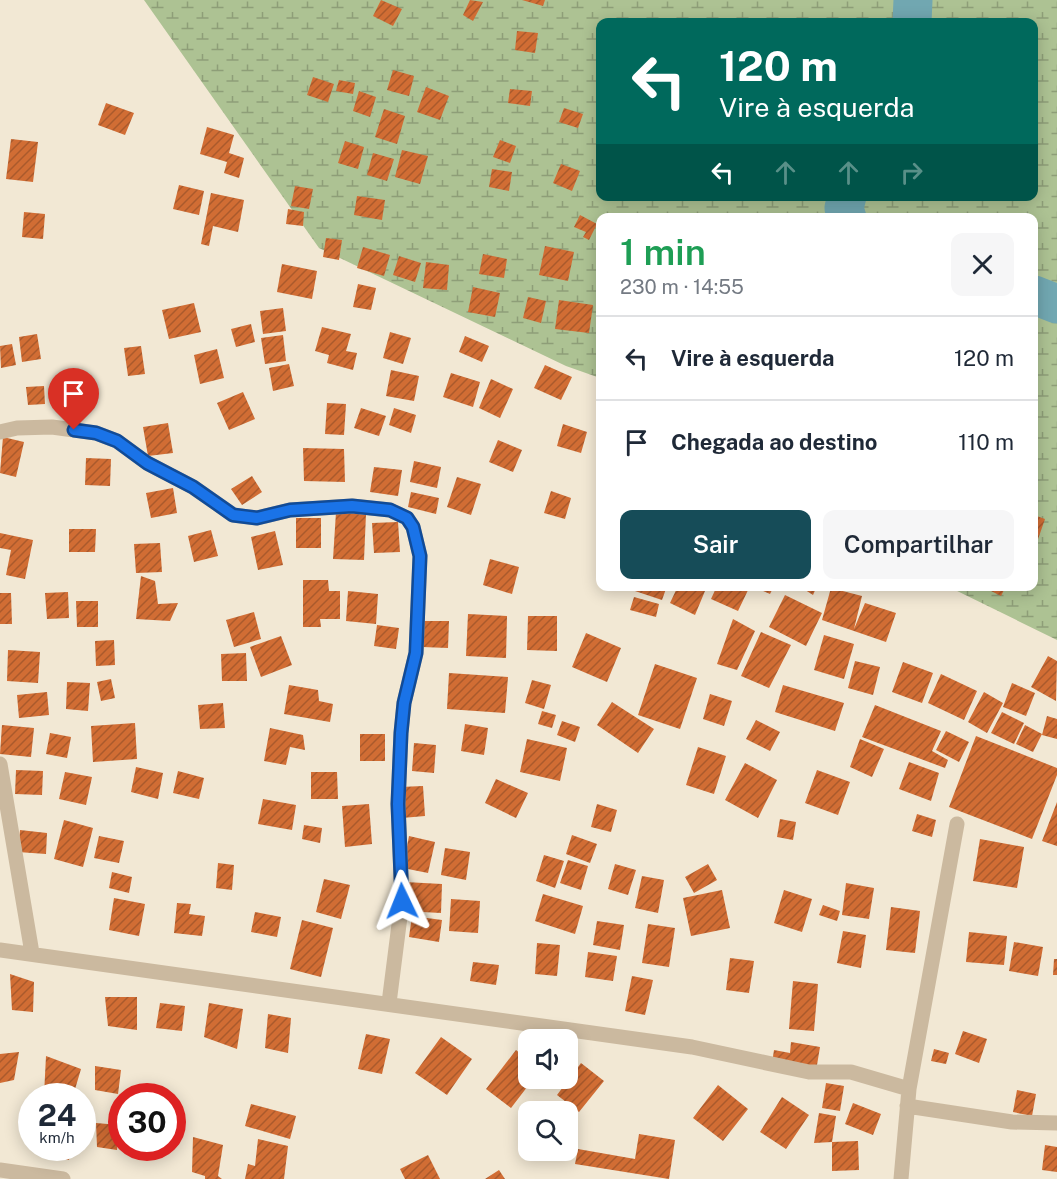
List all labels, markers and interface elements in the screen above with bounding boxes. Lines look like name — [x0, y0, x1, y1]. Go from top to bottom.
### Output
text: 120 m — [719, 41, 838, 90]
icon: left — [620, 42, 698, 120]
text: Vire à esquerda — [719, 91, 914, 123]
icon: left — [706, 156, 739, 189]
icon: ahead — [769, 156, 802, 189]
icon: ahead — [832, 156, 865, 189]
icon: right — [895, 156, 928, 189]
text: 1 min — [620, 231, 706, 273]
button: close — [951, 233, 1014, 296]
text: 230 m · 14:55 — [620, 275, 744, 299]
icon: left — [620, 342, 653, 375]
text: Vire à esquerda — [671, 345, 835, 371]
text: 120 m — [954, 345, 1014, 371]
pin — [48, 368, 99, 430]
icon: arrive — [57, 377, 90, 410]
icon: arrive — [620, 426, 653, 459]
text: Chegada ao destino — [671, 429, 877, 455]
text: 110 m — [958, 429, 1014, 455]
button: Sair — [620, 510, 811, 579]
button: Compartilhar — [823, 510, 1014, 579]
position arrow — [370, 869, 434, 933]
map controls — [518, 1029, 578, 1161]
button: sound — [518, 1029, 578, 1089]
speed limit sign: 30 — [108, 1083, 186, 1161]
text: 24 — [38, 1097, 76, 1133]
button: search — [518, 1101, 578, 1161]
text: km/h — [39, 1129, 75, 1146]

